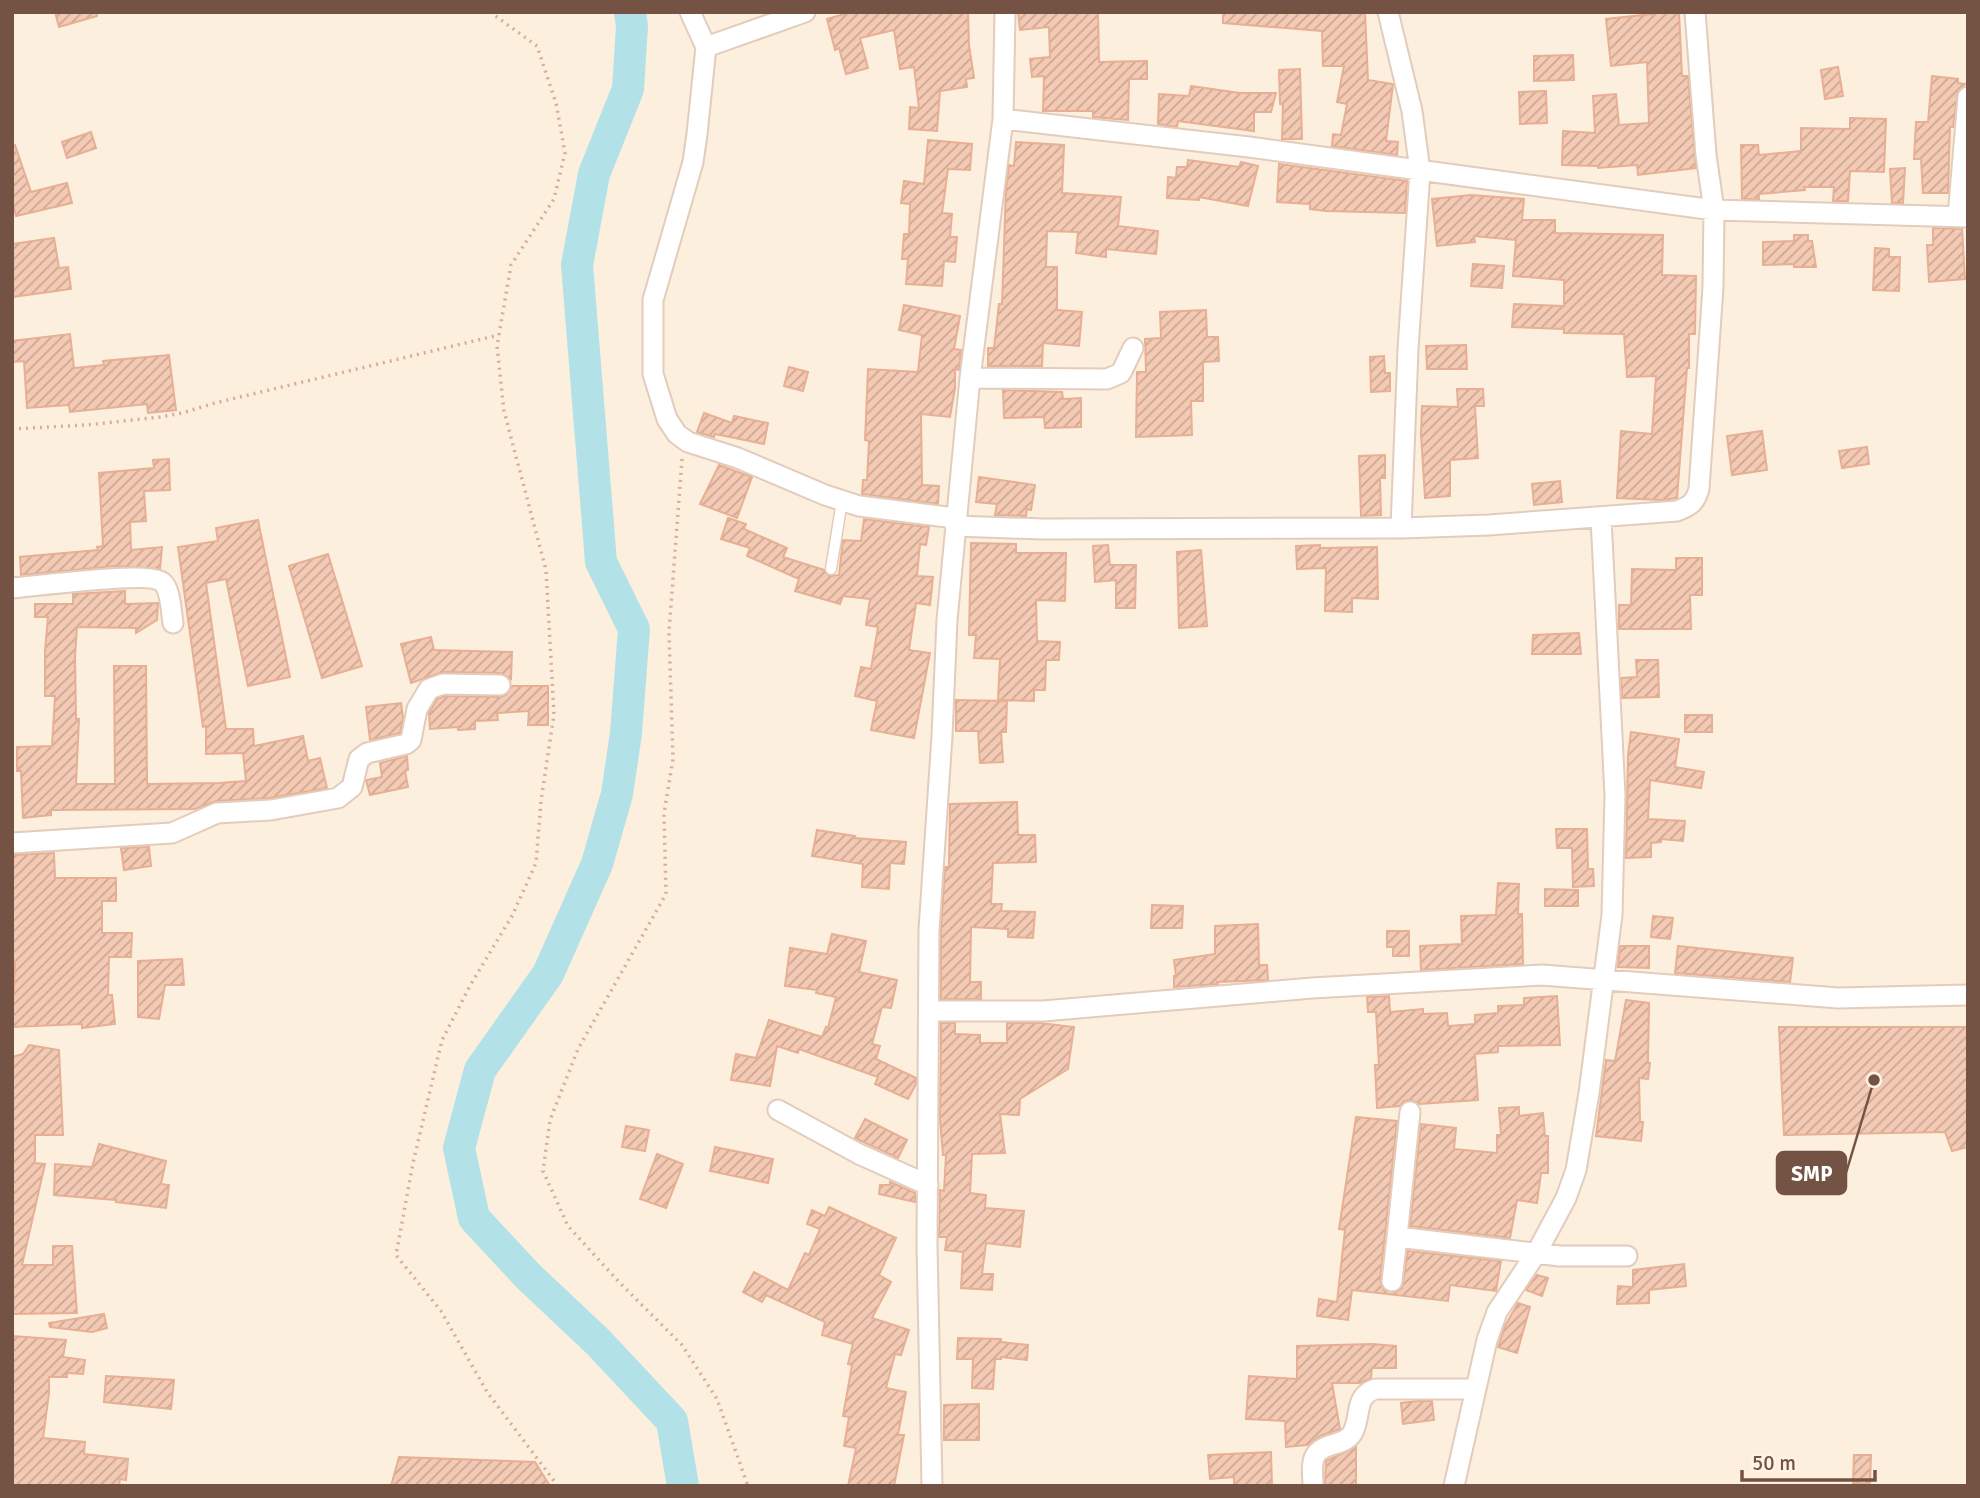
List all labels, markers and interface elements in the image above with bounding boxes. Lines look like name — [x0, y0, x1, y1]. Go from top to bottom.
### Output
callout: SMP — [1777, 1152, 1846, 1194]
text: SMP — [1791, 1161, 1833, 1187]
scale bar — [1742, 1438, 1875, 1482]
text: 50 m — [1752, 1450, 1796, 1476]

